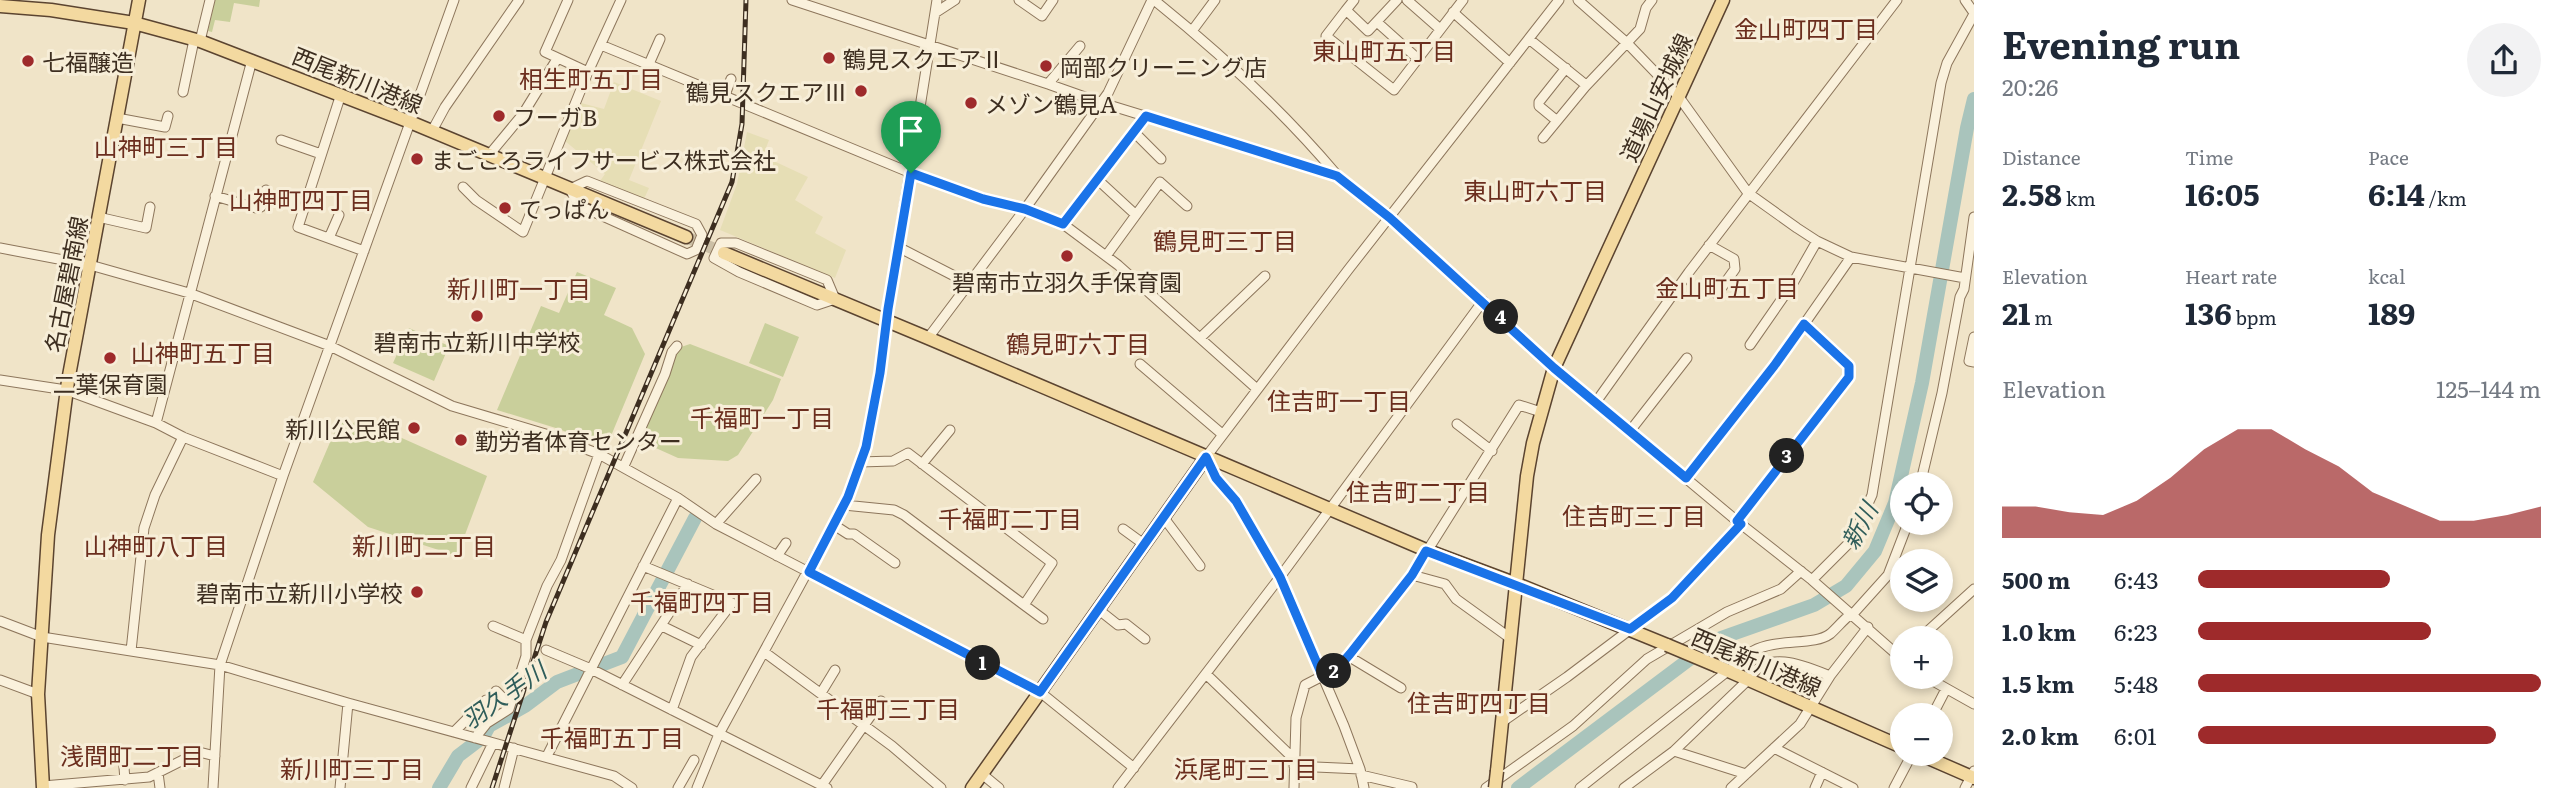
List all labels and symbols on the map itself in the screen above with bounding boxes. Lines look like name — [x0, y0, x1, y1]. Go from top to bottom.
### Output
district label: 金山町四丁目 — [1734, 10, 1878, 45]
street label: 道場山安城線 — [1610, 27, 1700, 167]
district label: 東山町五丁目 — [1312, 32, 1456, 67]
street label: 西尾新川港線 — [288, 37, 428, 121]
place label: 鶴見スクエアⅡ — [843, 41, 1004, 75]
place label: 七福醸造 — [42, 44, 134, 78]
place label: 岡部クリーニング店 — [1060, 49, 1267, 83]
marker: 鶴見スクエアⅡ — [821, 50, 837, 66]
marker: 七福醸造 — [20, 53, 36, 69]
marker: 岡部クリーニング店 — [1038, 58, 1054, 74]
district label: 相生町五丁目 — [519, 60, 663, 95]
place label: 鶴見スクエアⅢ — [686, 74, 847, 108]
marker: 鶴見スクエアⅢ — [853, 83, 869, 99]
place label: メゾン鶴見A — [985, 86, 1117, 120]
marker: メゾン鶴見A — [963, 95, 979, 111]
place label: フーガB — [513, 99, 597, 133]
pin — [881, 101, 941, 173]
marker: フーガB — [491, 108, 507, 124]
district label: 山神町三丁目 — [94, 128, 238, 163]
place label: まごころライフサービス株式会社 — [431, 142, 776, 176]
marker: まごころライフサービス株式会社 — [409, 151, 425, 167]
district label: 東山町六丁目 — [1463, 172, 1607, 207]
district label: 山神町四丁目 — [229, 181, 373, 216]
place label: てっぱん — [519, 191, 610, 225]
marker: てっぱん — [497, 200, 513, 216]
street label: 名古屋碧南線 — [35, 213, 95, 355]
district label: 鶴見町三丁目 — [1153, 222, 1297, 257]
marker: 碧南市立羽久手保育園 — [1059, 248, 1075, 264]
place label: 碧南市立羽久手保育園 — [952, 264, 1182, 298]
district label: 金山町五丁目 — [1655, 269, 1799, 304]
district label: 新川町一丁目 — [447, 270, 591, 305]
pin: 4 — [1484, 300, 1518, 334]
marker: 碧南市立新川中学校 — [469, 308, 485, 324]
place label: 碧南市立新川中学校 — [374, 324, 581, 358]
district label: 鶴見町六丁目 — [1006, 325, 1150, 360]
district label: 山神町五丁目 — [131, 334, 275, 369]
marker: 二葉保育園 — [102, 350, 118, 366]
place label: 二葉保育園 — [53, 366, 168, 400]
district label: 住吉町一丁目 — [1267, 382, 1411, 417]
district label: 千福町一丁目 — [690, 399, 834, 434]
place label: 新川公民館 — [285, 411, 400, 445]
marker: 新川公民館 — [406, 420, 422, 436]
place label: 勤労者体育センター — [475, 423, 682, 457]
marker: 勤労者体育センター — [453, 432, 469, 448]
pin: 3 — [1770, 438, 1804, 474]
district label: 住吉町二丁目 — [1346, 473, 1490, 508]
water label: 新川 — [1831, 493, 1886, 554]
district label: 住吉町三丁目 — [1562, 497, 1706, 532]
district label: 千福町二丁目 — [938, 500, 1082, 535]
district label: 山神町八丁目 — [84, 527, 228, 562]
district label: 新川町二丁目 — [352, 527, 496, 562]
place label: 碧南市立新川小学校 — [196, 575, 403, 609]
district label: 千福町四丁目 — [630, 583, 774, 618]
marker: 碧南市立新川小学校 — [409, 584, 425, 600]
street label: 西尾新川港線 — [1687, 618, 1827, 704]
pin: 1 — [965, 646, 1000, 680]
water label: 羽久手川 — [454, 650, 555, 736]
pin: 2 — [1316, 654, 1352, 688]
district label: 住吉町四丁目 — [1407, 684, 1551, 719]
district label: 千福町三丁目 — [816, 690, 960, 725]
district label: 千福町五丁目 — [540, 719, 684, 754]
district label: 浅間町二丁目 — [60, 737, 204, 772]
district label: 新川町三丁目 — [280, 750, 424, 785]
district label: 浜尾町三丁目 — [1174, 750, 1318, 785]

